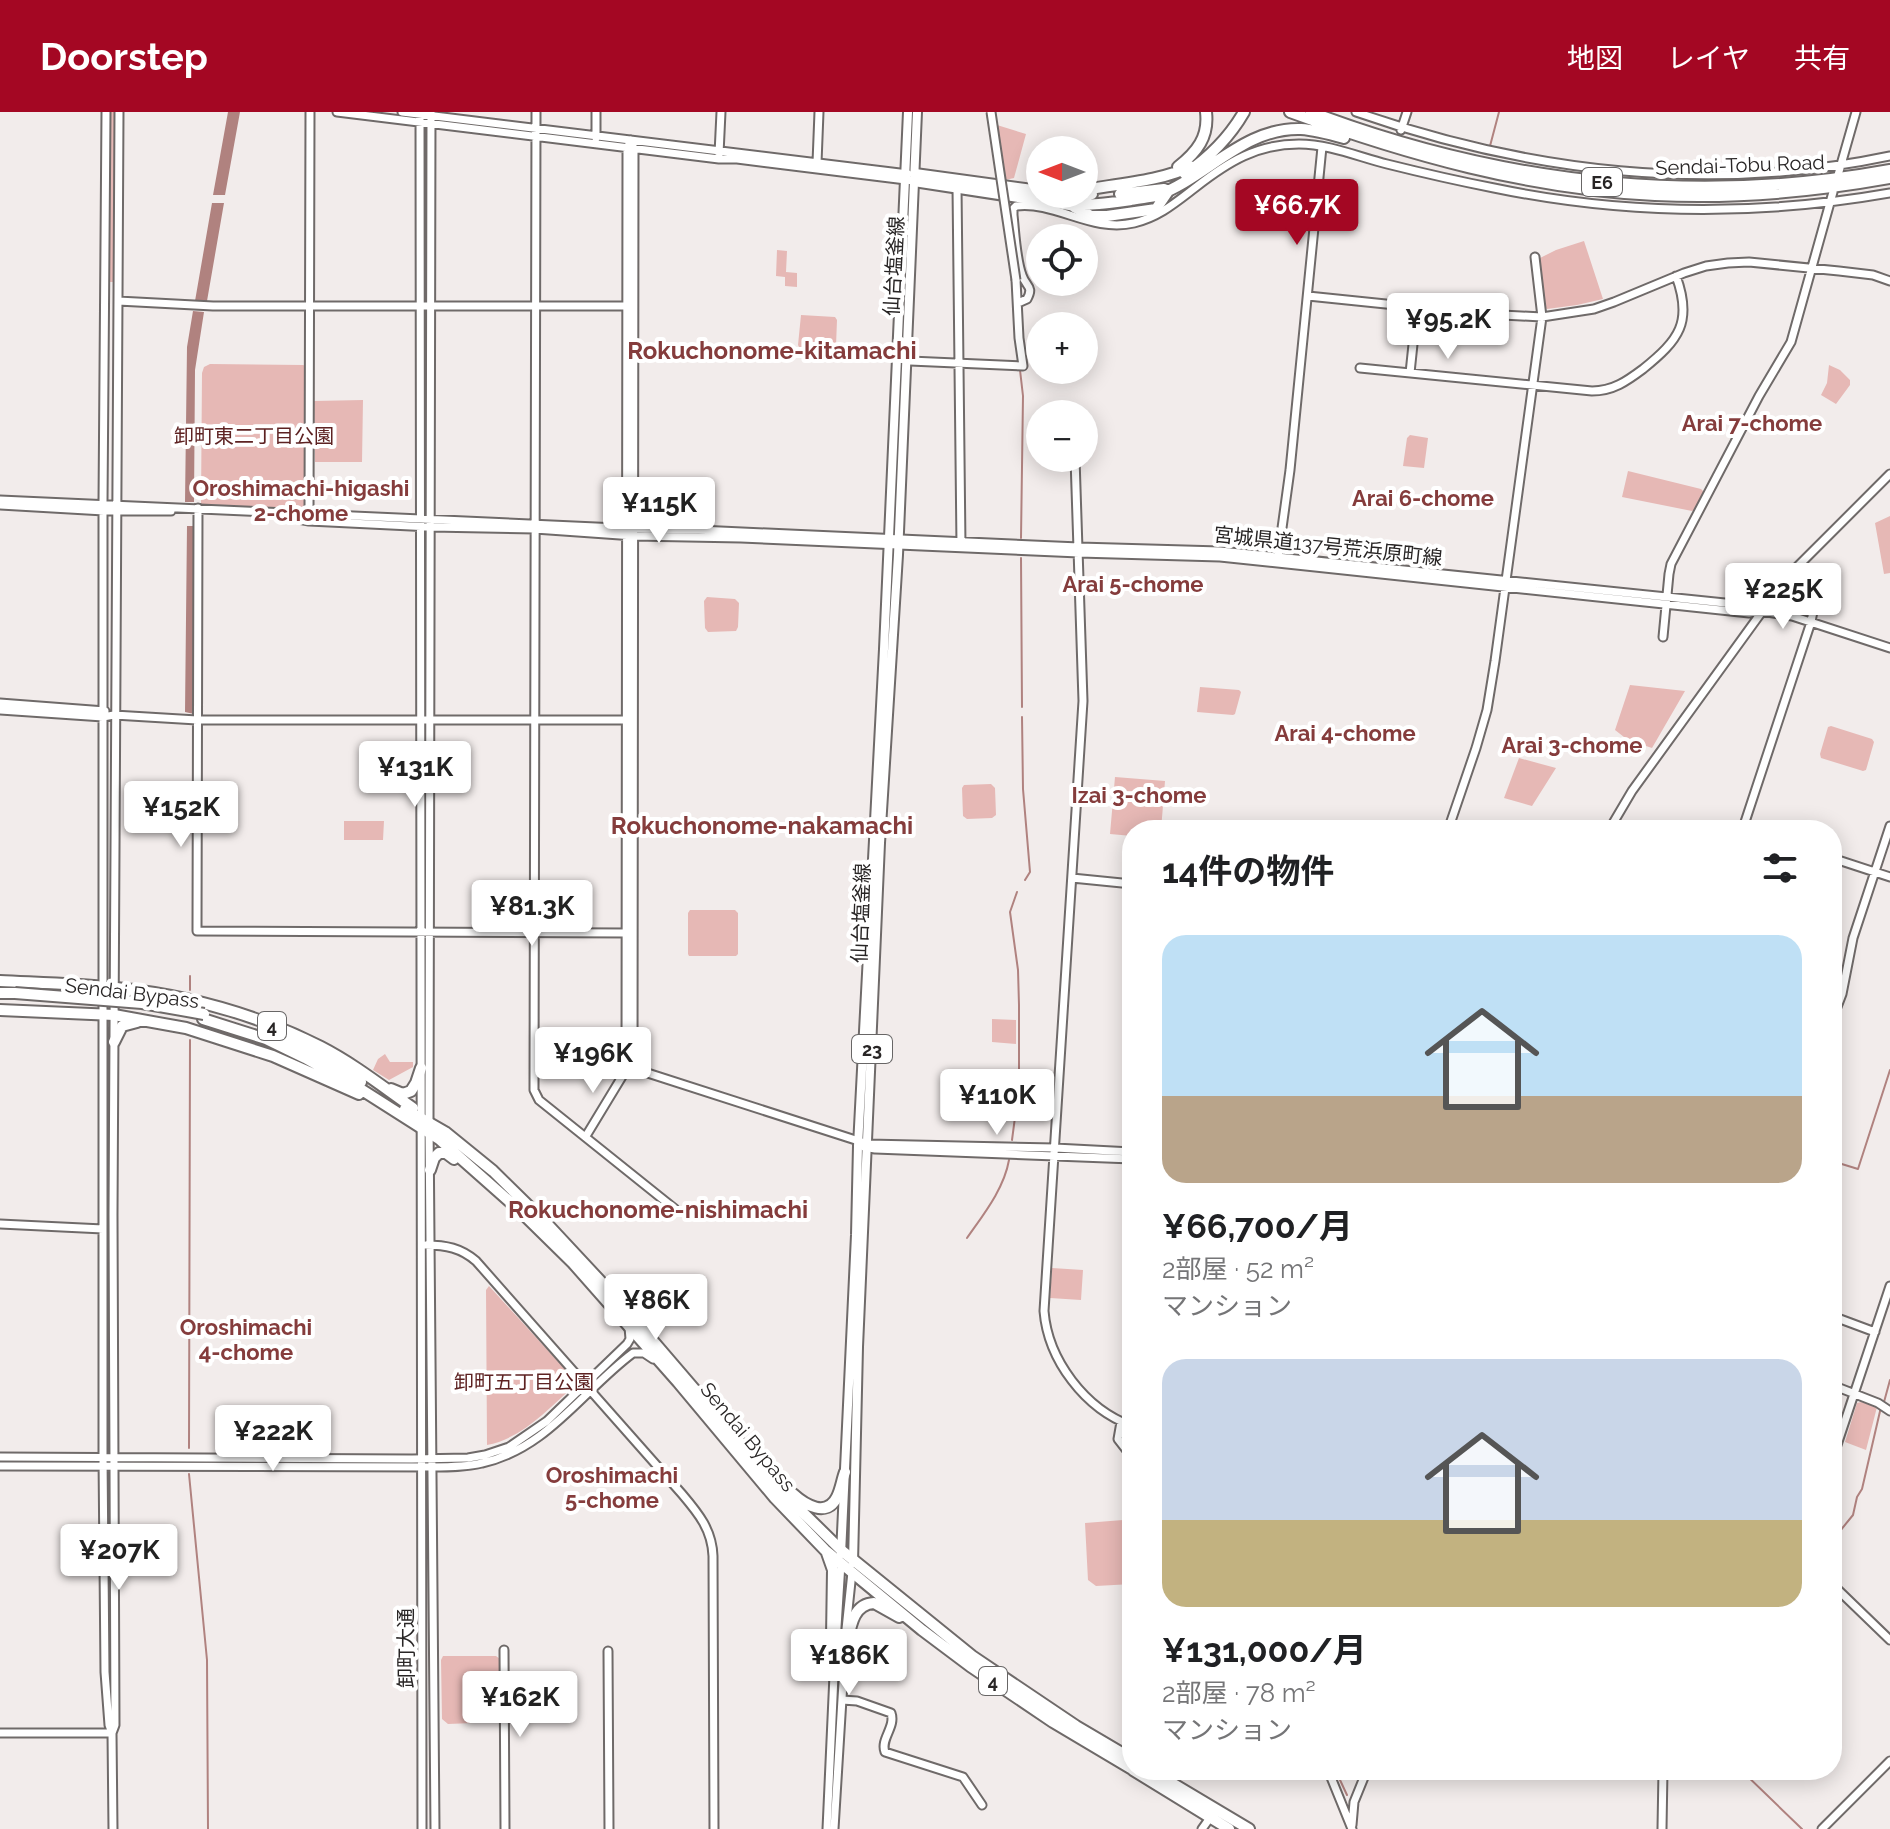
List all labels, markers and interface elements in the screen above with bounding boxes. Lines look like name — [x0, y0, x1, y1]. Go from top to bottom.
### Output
text: Doorstep — [40, 34, 208, 79]
text: 地図 — [1567, 42, 1623, 75]
text: レイヤ — [1667, 42, 1750, 75]
text: 共有 — [1794, 42, 1850, 75]
north arrow — [1026, 136, 1098, 208]
map controls — [1026, 136, 1098, 472]
street label: Sendai-Tobu Road — [1655, 150, 1825, 180]
road number: E6 — [1582, 168, 1622, 196]
pin: ¥66.7K — [1232, 179, 1362, 247]
text: ¥66.7K — [1253, 190, 1341, 220]
street label: 仙台塩釜線 — [879, 215, 909, 317]
button: locate — [1026, 224, 1098, 296]
pin: ¥95.2K — [1383, 293, 1513, 361]
text: ¥95.2K — [1405, 304, 1491, 334]
button: + — [1026, 312, 1098, 384]
district label: Rokuchonome-kitamachi — [627, 336, 917, 365]
button: − — [1026, 400, 1098, 472]
district label: Arai 7-chome — [1682, 410, 1822, 436]
park label: 卸町東二丁目公園 — [174, 424, 334, 448]
district label: Oroshimachi-higashi 2-chome — [193, 475, 409, 526]
pin: ¥115K — [603, 477, 715, 545]
district label: Arai 6-chome — [1352, 485, 1494, 511]
text: ¥115K — [621, 488, 697, 518]
street label: 宮城県道137号荒浜原町線 — [1212, 522, 1444, 570]
pin: ¥225K — [1727, 563, 1839, 631]
district label: Arai 5-chome — [1063, 571, 1203, 597]
text: ¥225K — [1743, 574, 1823, 604]
district label: Arai 4-chome — [1274, 720, 1416, 746]
district label: Arai 3-chome — [1502, 732, 1642, 758]
pin: ¥131K — [359, 741, 471, 809]
text: ¥131K — [377, 752, 453, 782]
pin: ¥152K — [125, 781, 237, 849]
district label: Izai 3-chome — [1072, 782, 1206, 808]
text: ¥152K — [142, 792, 220, 822]
district label: Rokuchonome-nakamachi — [611, 811, 913, 840]
icon: filters — [1758, 846, 1802, 890]
text: 14件の物件 — [1162, 851, 1334, 891]
street label: 仙台塩釜線 — [847, 863, 875, 963]
pin: ¥81.3K — [467, 880, 597, 948]
text: ¥81.3K — [490, 891, 574, 921]
street label: Sendai Bypass — [64, 973, 200, 1013]
icon: home — [1410, 987, 1554, 1131]
road number: 4 — [258, 1012, 286, 1040]
pin: ¥196K — [537, 1027, 649, 1095]
road number: 23 — [852, 1035, 892, 1063]
text: ¥196K — [553, 1038, 633, 1068]
pin: ¥110K — [941, 1069, 1053, 1137]
text: ¥110K — [958, 1080, 1036, 1110]
district label: Rokuchonome-nishimachi — [508, 1195, 808, 1224]
text: ¥66,700/月 — [1162, 1206, 1353, 1246]
text: 2部屋 · 52 m² — [1162, 1254, 1314, 1284]
pin: ¥86K — [609, 1274, 703, 1342]
text: ¥86K — [622, 1285, 690, 1315]
text: マンション — [1162, 1291, 1292, 1321]
district label: Oroshimachi 4-chome — [180, 1314, 312, 1365]
park label: 卸町五丁目公園 — [454, 1370, 594, 1394]
street label: Sendai Bypass — [695, 1378, 801, 1496]
pin: ¥222K — [217, 1405, 329, 1473]
icon: home — [1410, 1411, 1554, 1555]
text: ¥222K — [233, 1416, 313, 1446]
district label: Oroshimachi 5-chome — [546, 1462, 678, 1513]
pin: ¥207K — [63, 1524, 175, 1592]
text: ¥207K — [78, 1535, 160, 1565]
street label: 卸町大通 — [394, 1608, 418, 1688]
pin: ¥186K — [793, 1629, 905, 1697]
text: ¥131,000/月 — [1162, 1630, 1367, 1670]
text: ¥186K — [809, 1640, 889, 1670]
road number: 4 — [979, 1667, 1007, 1695]
pin: ¥162K — [464, 1671, 576, 1739]
text: 2部屋 · 78 m² — [1162, 1678, 1316, 1708]
text: ¥162K — [480, 1682, 560, 1712]
text: マンション — [1162, 1715, 1292, 1745]

